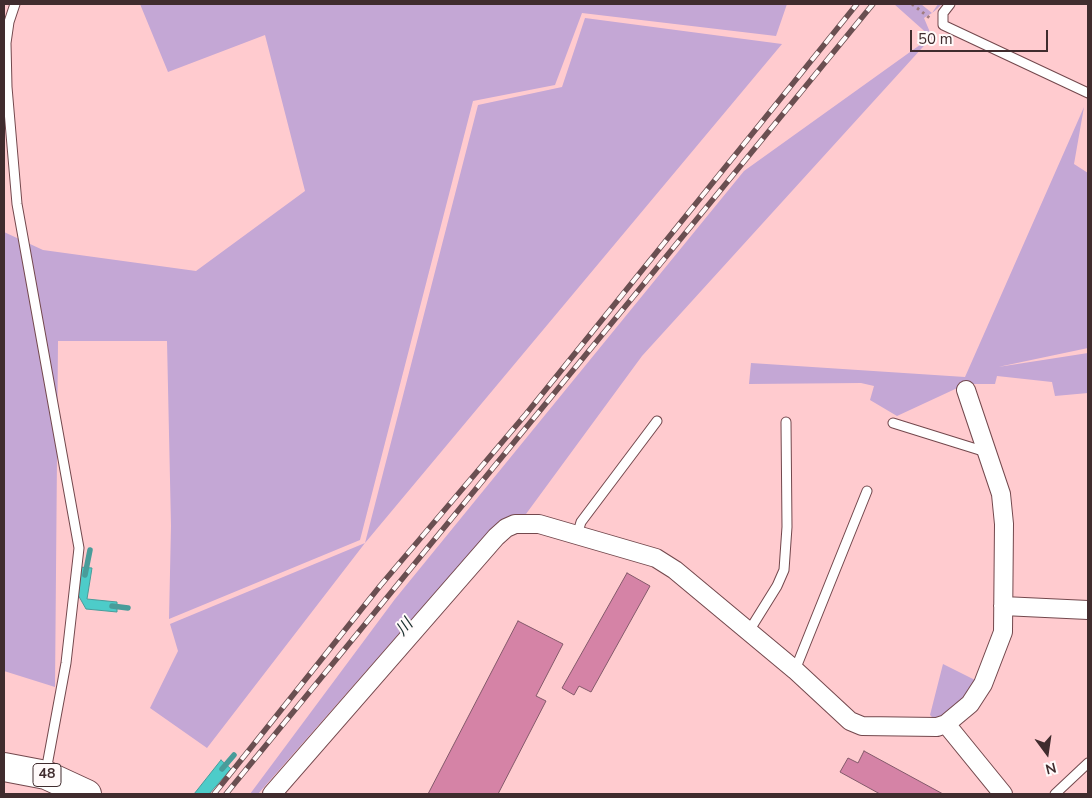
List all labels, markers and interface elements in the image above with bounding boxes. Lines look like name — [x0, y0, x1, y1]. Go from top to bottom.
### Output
scale bar — [912, 20, 1050, 52]
text: 50 m — [918, 29, 953, 49]
water label: 川 — [393, 616, 417, 640]
north arrow — [1022, 728, 1072, 778]
text: N — [1043, 758, 1058, 779]
road number: 48 — [33, 764, 61, 786]

